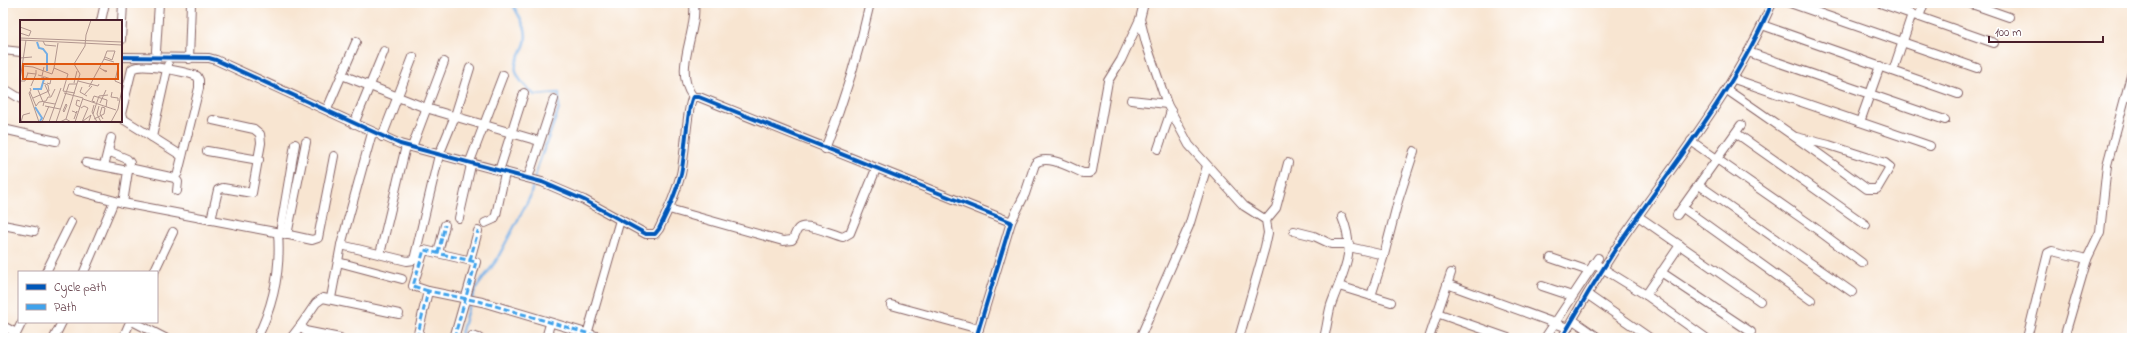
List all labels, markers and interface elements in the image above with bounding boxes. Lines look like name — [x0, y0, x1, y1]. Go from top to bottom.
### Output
scale bar — [1989, 18, 2103, 44]
inset map — [20, 20, 122, 122]
text: 100 m — [1995, 24, 2022, 42]
legend — [18, 271, 158, 323]
text: Cycle path — [54, 279, 106, 298]
text: Path — [54, 299, 77, 317]

